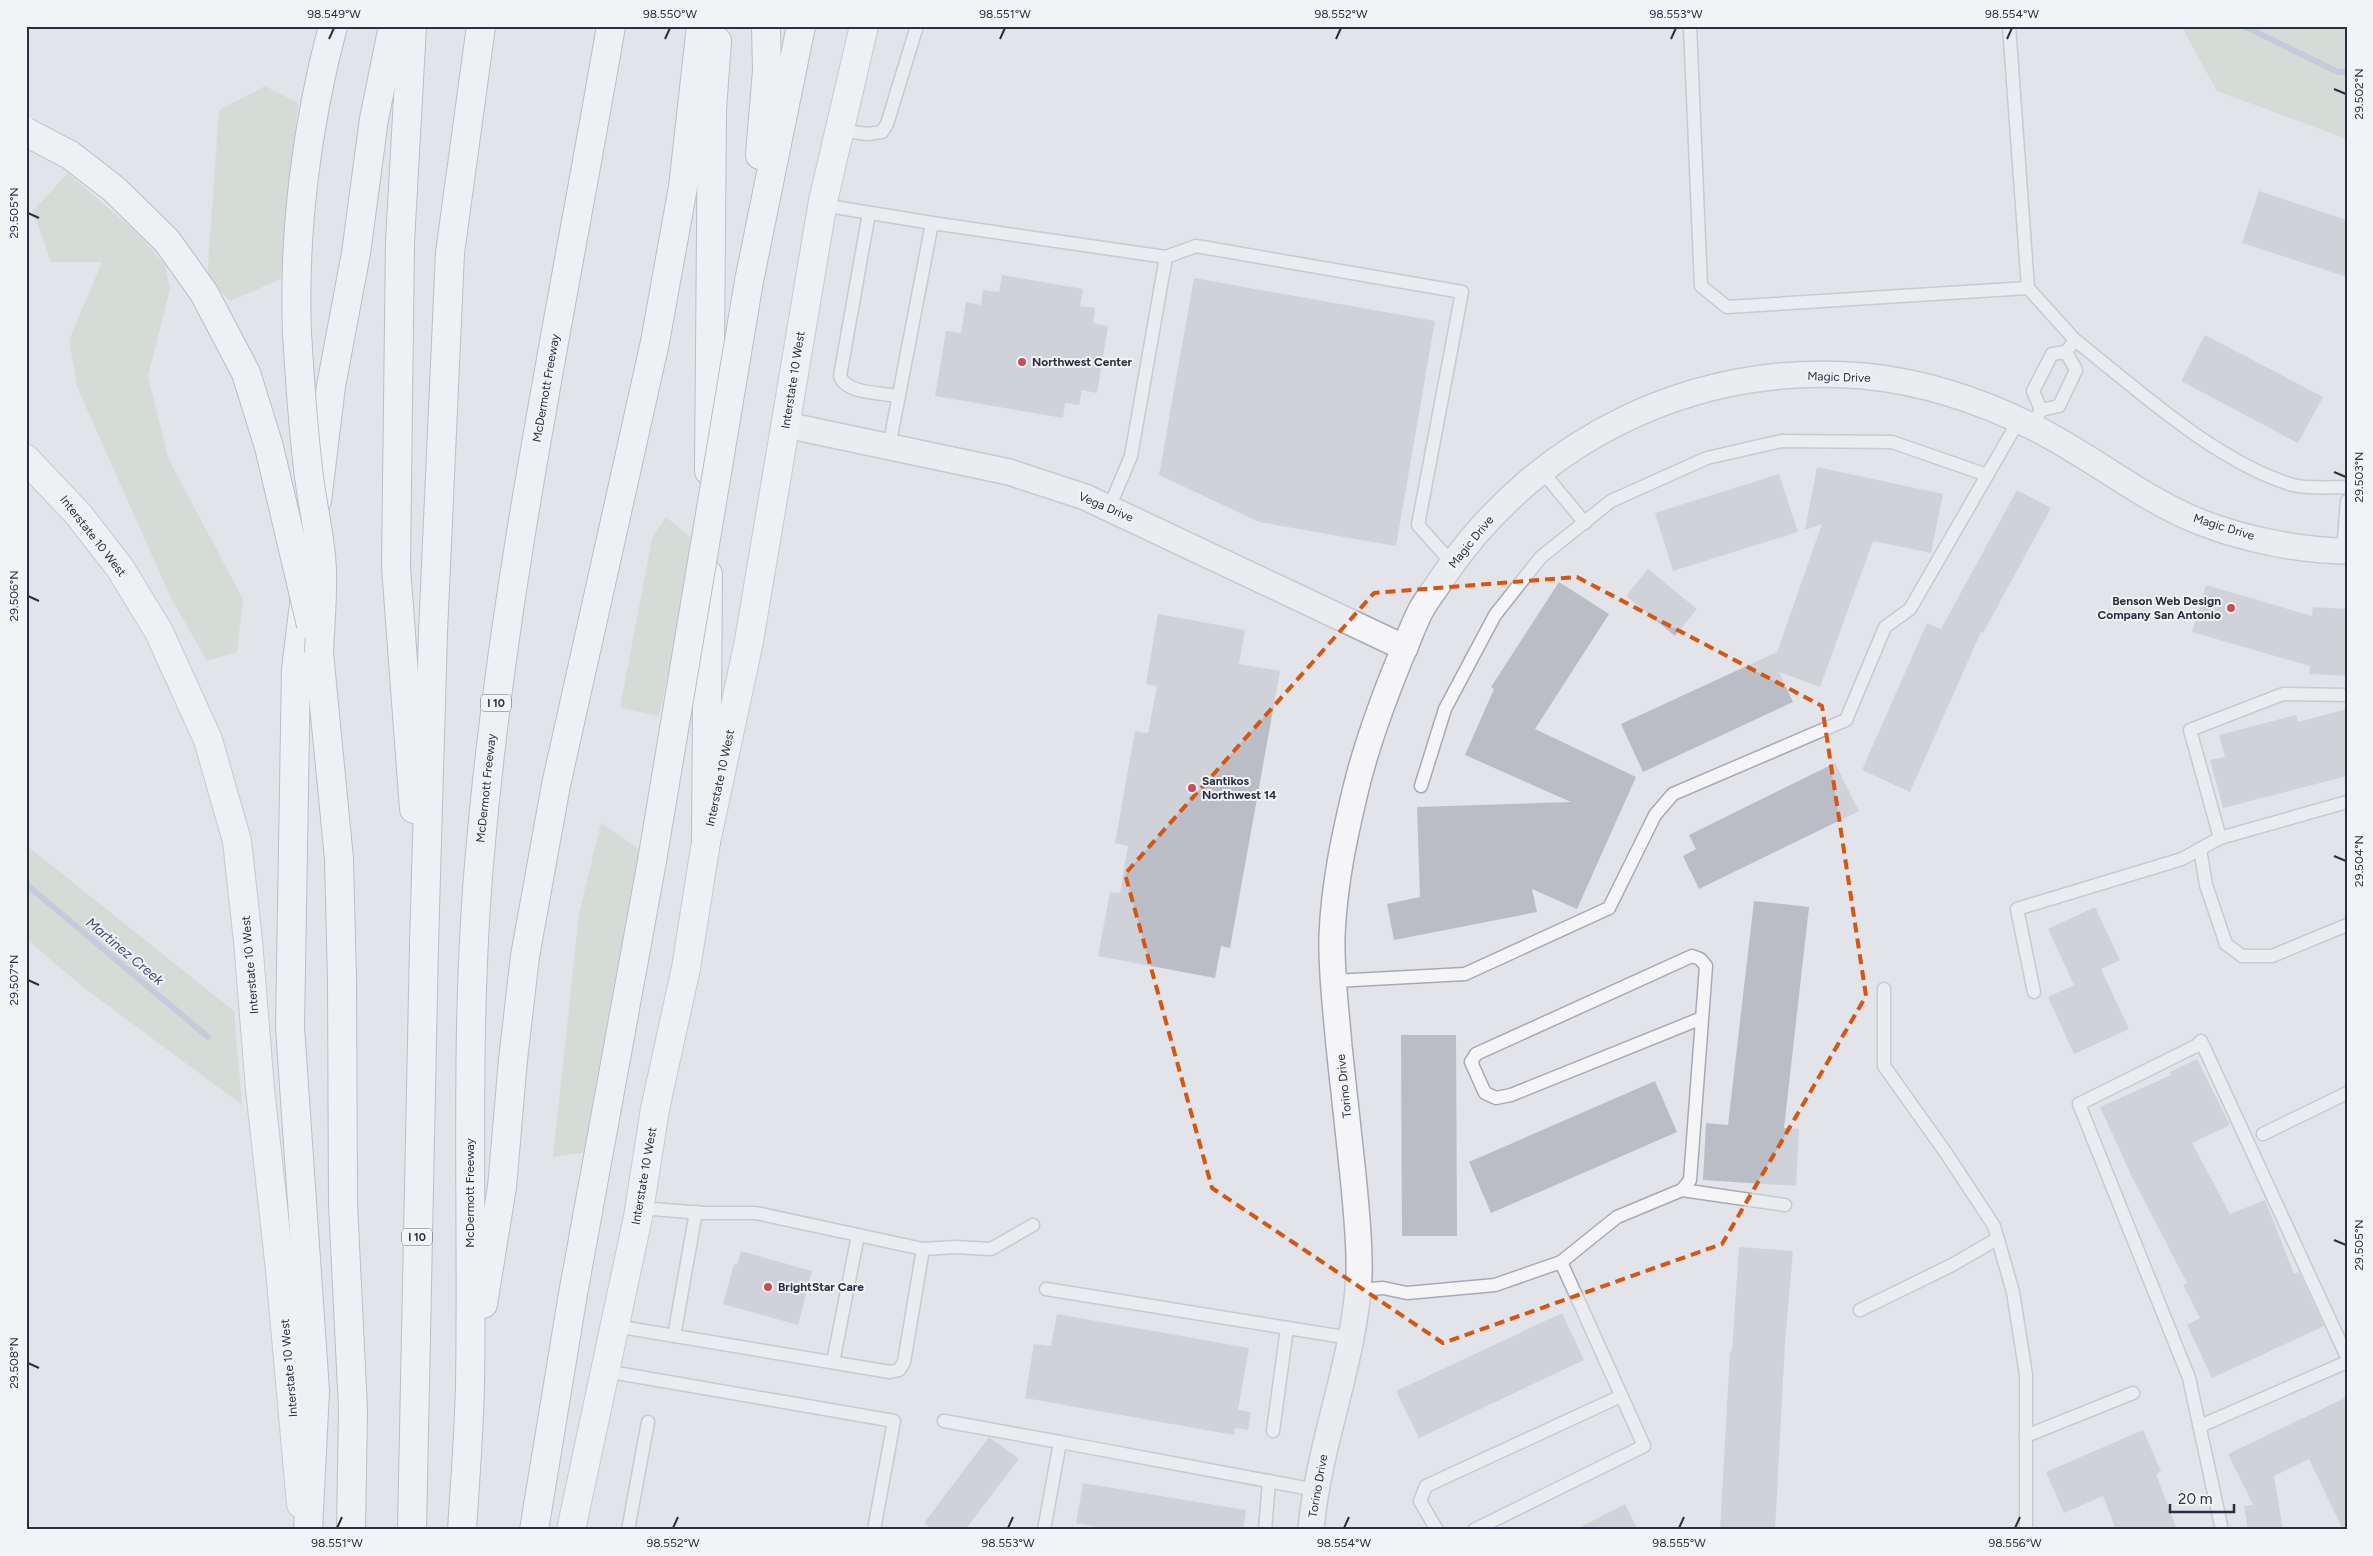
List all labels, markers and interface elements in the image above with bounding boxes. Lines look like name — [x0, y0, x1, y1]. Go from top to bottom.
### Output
text: 98.549°W — [307, 7, 361, 21]
text: 98.550°W — [643, 7, 698, 21]
text: 98.551°W — [979, 7, 1031, 21]
text: 98.552°W — [1314, 7, 1368, 21]
text: 98.553°W — [1650, 7, 1703, 21]
text: 98.554°W — [1985, 7, 2039, 21]
text: 29.502°N — [2352, 68, 2366, 120]
text: 29.505°N — [7, 187, 21, 239]
street label: Interstate 10 West — [778, 330, 808, 430]
street label: McDermott Freeway — [530, 332, 563, 443]
place label: Northwest Center — [1032, 355, 1133, 369]
marker: Northwest Center — [1016, 356, 1028, 368]
street label: Magic Drive — [1807, 369, 1871, 385]
text: 29.503°N — [2352, 452, 2366, 502]
street label: Vega Drive — [1076, 489, 1136, 525]
street label: Interstate 10 West — [57, 493, 129, 580]
street label: Magic Drive — [2192, 511, 2257, 543]
street label: Magic Drive — [1446, 513, 1497, 571]
text: 29.506°N — [7, 570, 21, 622]
place label: Benson Web Design Company San Antonio — [2097, 594, 2221, 622]
marker: Benson Web Design Company San Antonio — [2225, 602, 2237, 614]
road number: I 10 — [481, 694, 511, 711]
street label: Interstate 10 West — [703, 728, 737, 828]
street label: McDermott Freeway — [473, 732, 499, 843]
place label: Santikos Northwest 14 — [1202, 774, 1277, 802]
marker: Santikos Northwest 14 — [1186, 782, 1198, 794]
text: 29.504°N — [2352, 835, 2366, 887]
water label: Martinez Creek — [82, 914, 168, 990]
street label: Interstate 10 West — [239, 915, 261, 1015]
text: 29.507°N — [7, 955, 21, 1005]
street label: Torino Drive — [1334, 1053, 1354, 1119]
street label: Interstate 10 West — [629, 1126, 660, 1226]
street label: McDermott Freeway — [463, 1137, 477, 1248]
text: 29.505°N — [2352, 1219, 2366, 1271]
road number: I 10 — [402, 1228, 432, 1246]
place label: BrightStar Care — [778, 1280, 864, 1294]
marker: BrightStar Care — [762, 1281, 774, 1293]
street label: Interstate 10 West — [278, 1318, 300, 1418]
text: 29.508°N — [7, 1337, 21, 1389]
street label: Torino Drive — [1306, 1453, 1331, 1519]
scale bar — [2170, 1481, 2234, 1513]
text: 20 m — [2178, 1490, 2212, 1508]
text: 98.551°W — [311, 1536, 363, 1550]
text: 98.552°W — [646, 1536, 700, 1550]
text: 98.553°W — [982, 1536, 1035, 1550]
text: 98.554°W — [1317, 1536, 1371, 1550]
text: 98.555°W — [1652, 1536, 1706, 1550]
text: 98.556°W — [1988, 1536, 2042, 1550]

